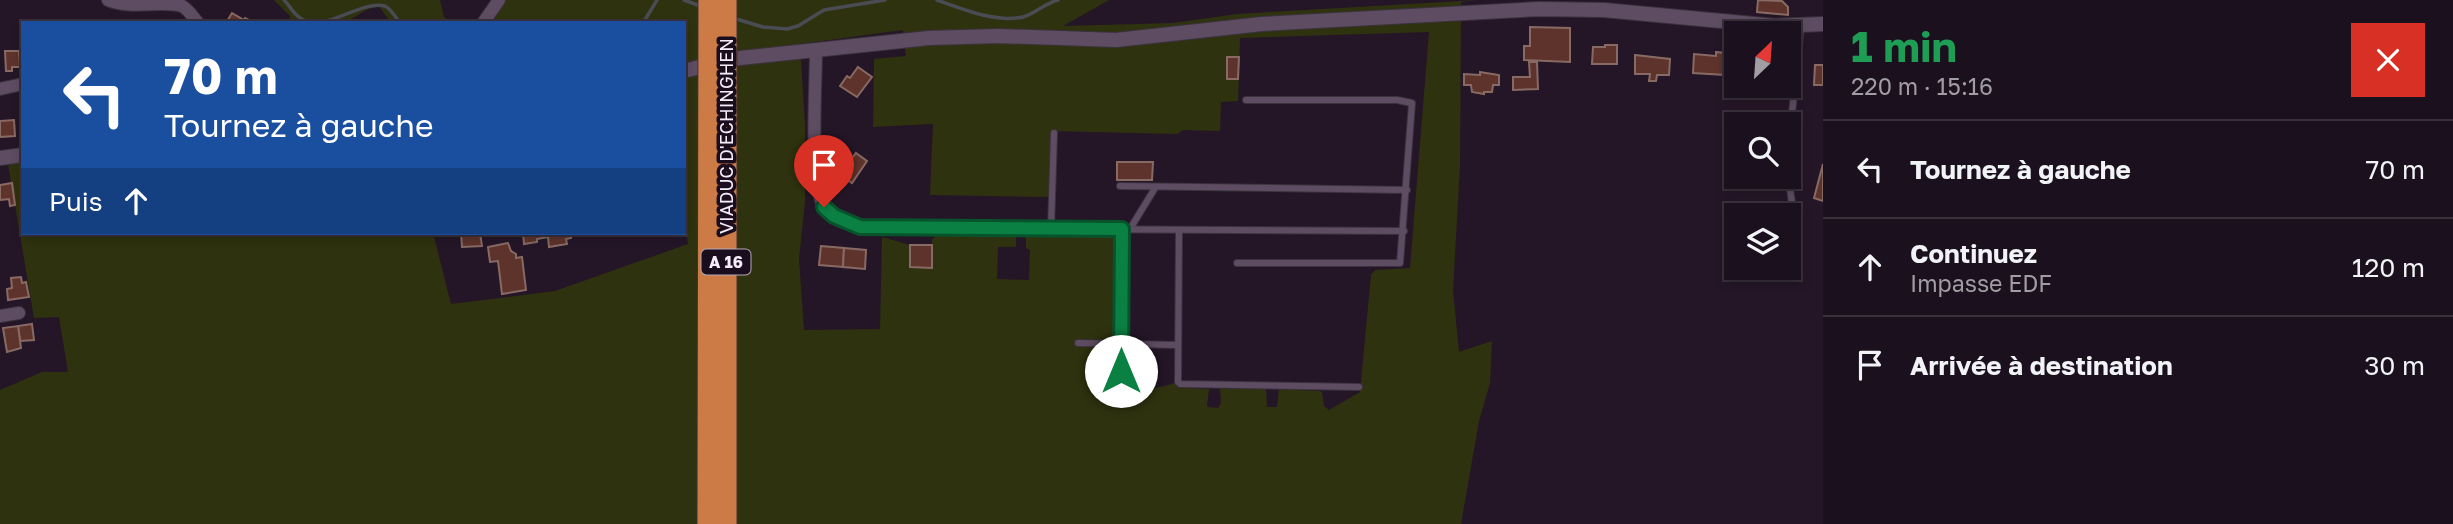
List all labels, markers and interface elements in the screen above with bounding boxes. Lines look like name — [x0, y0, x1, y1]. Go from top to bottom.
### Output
north arrow — [1724, 21, 1801, 98]
map controls — [1724, 21, 1801, 280]
text: 1 min — [1851, 21, 1957, 71]
button: close — [2351, 23, 2425, 97]
street label: VIADUC D'ECHINGHEN — [715, 38, 737, 234]
text: 70 m — [164, 46, 278, 105]
icon: left — [49, 49, 140, 140]
text: 220 m · 15:16 — [1851, 72, 1993, 100]
text: Tournez à gauche — [164, 106, 433, 144]
button: search — [1724, 112, 1801, 189]
pin — [794, 135, 854, 207]
icon: arrive — [805, 146, 843, 184]
icon: left — [1851, 150, 1889, 188]
text: Tournez à gauche — [1910, 154, 2131, 185]
text: 70 m — [2366, 154, 2425, 185]
icon: ahead — [117, 182, 155, 220]
text: Puis — [49, 186, 103, 217]
button: layers — [1724, 203, 1801, 280]
text: Continuez — [1910, 238, 2037, 269]
icon: ahead — [1851, 248, 1889, 286]
road number: A 16 — [702, 250, 750, 274]
text: 120 m — [2352, 252, 2425, 283]
text: Impasse EDF — [1910, 269, 2052, 297]
position arrow — [1084, 334, 1158, 408]
icon: arrive — [1851, 346, 1889, 384]
text: Arrivée à destination — [1910, 350, 2173, 381]
text: 30 m — [2364, 350, 2425, 381]

